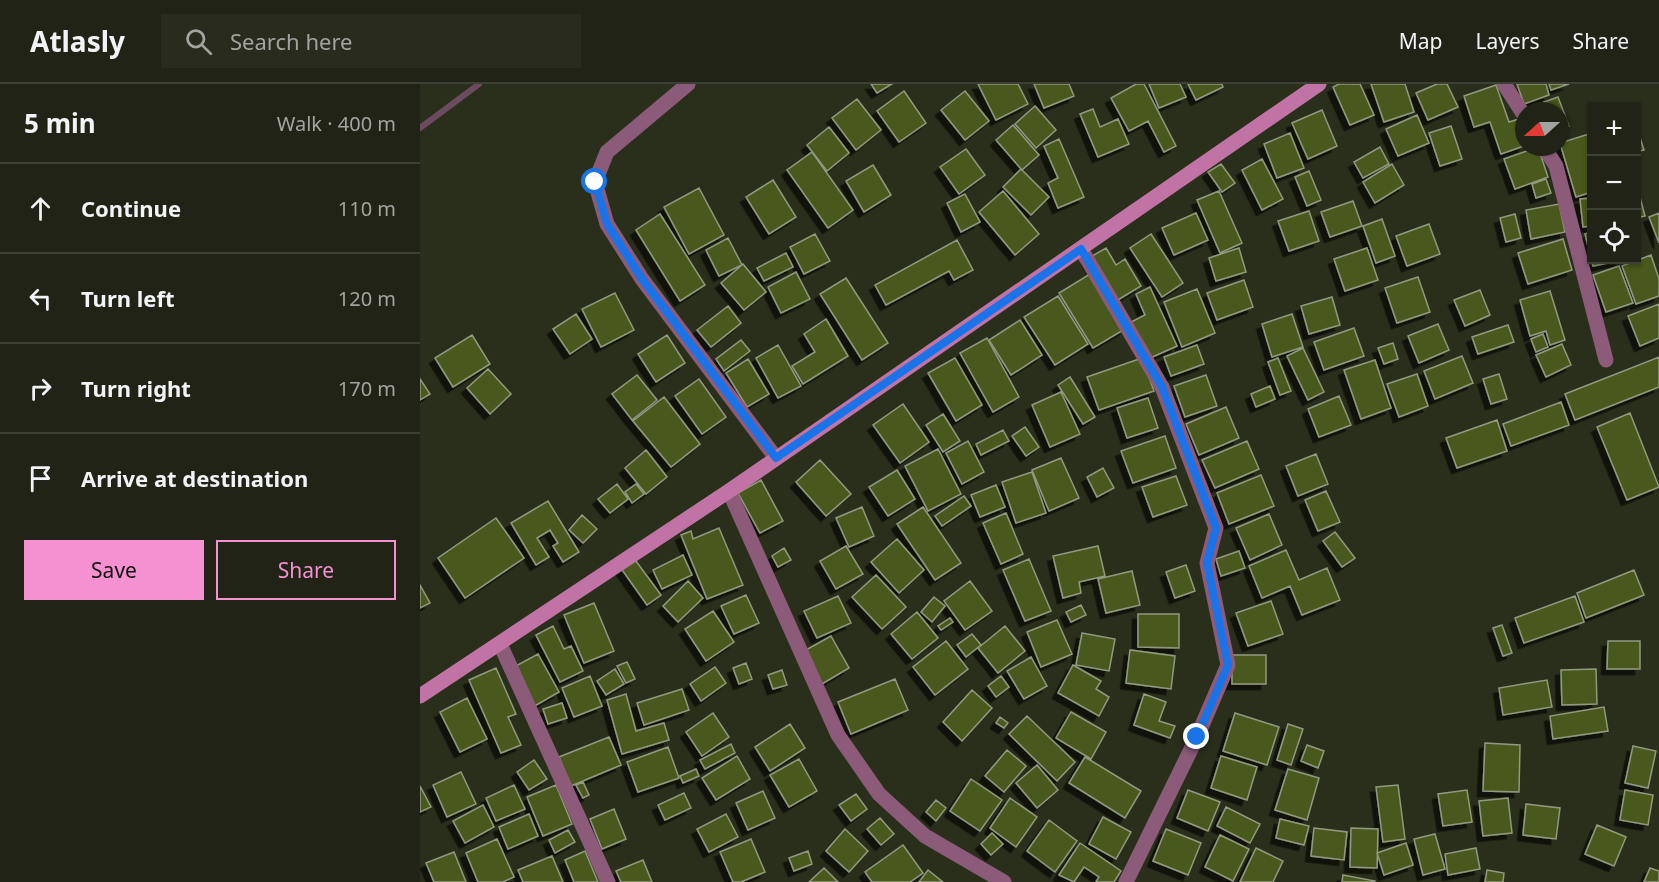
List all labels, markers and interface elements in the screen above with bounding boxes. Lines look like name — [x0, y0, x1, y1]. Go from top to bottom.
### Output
search box — [161, 14, 581, 68]
text: Atlasly — [30, 22, 125, 60]
icon: search — [182, 25, 215, 58]
text: Search here — [230, 26, 352, 56]
text: Map — [1399, 27, 1443, 55]
text: Layers — [1476, 27, 1540, 55]
text: Share — [1573, 27, 1629, 55]
north arrow — [1515, 102, 1569, 156]
map controls — [1587, 102, 1641, 264]
button: + — [1587, 102, 1641, 156]
text: 5 min — [24, 105, 96, 141]
text: Walk · 400 m — [277, 110, 396, 137]
button: − — [1587, 156, 1641, 210]
route start — [581, 168, 607, 194]
icon: ahead — [24, 192, 57, 225]
text: Continue — [81, 193, 181, 223]
text: 110 m — [338, 195, 396, 222]
button: locate — [1587, 210, 1641, 264]
icon: left — [24, 282, 57, 315]
text: Turn left — [81, 283, 175, 313]
text: 120 m — [338, 285, 396, 312]
icon: right — [24, 372, 57, 405]
text: Turn right — [81, 373, 191, 403]
text: 170 m — [338, 375, 396, 402]
icon: arrive — [24, 462, 57, 495]
text: Arrive at destination — [81, 463, 308, 493]
button: Save — [24, 540, 204, 600]
button: Share — [216, 540, 396, 600]
route end — [1183, 723, 1209, 749]

